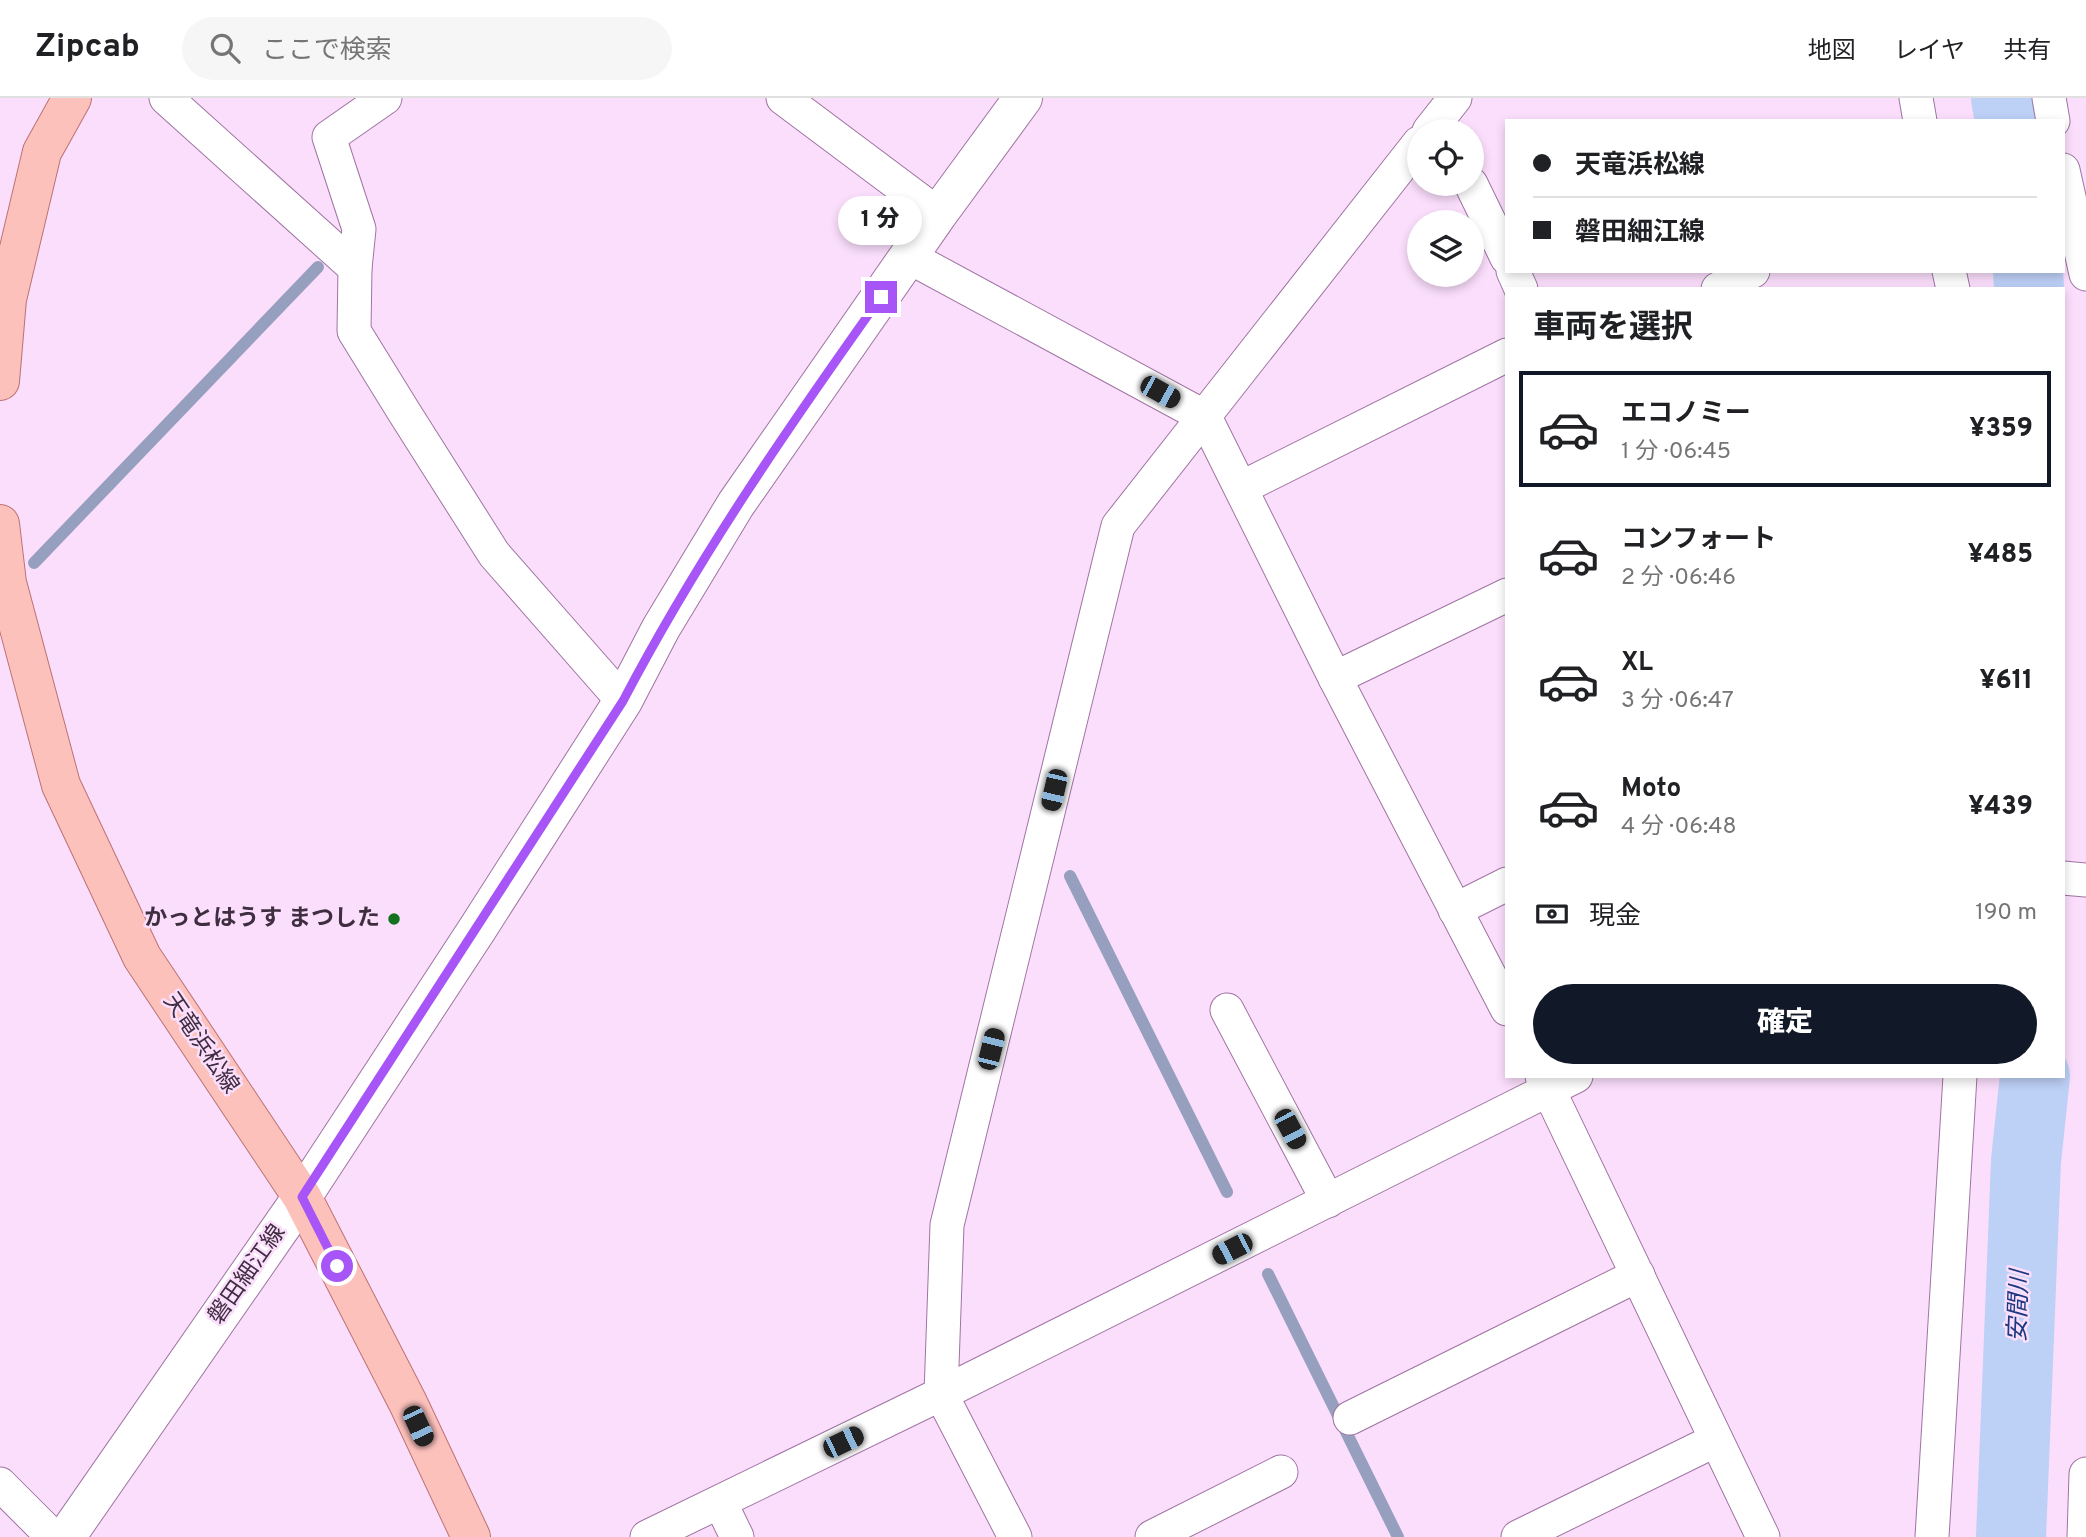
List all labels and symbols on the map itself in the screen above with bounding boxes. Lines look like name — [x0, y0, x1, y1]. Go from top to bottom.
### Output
callout: 1 分 — [839, 195, 923, 244]
route end — [865, 281, 897, 313]
car — [1137, 373, 1184, 411]
car — [1040, 767, 1069, 813]
place label: かっとはうす まつした — [144, 905, 380, 934]
marker: かっとはうす まつした — [386, 911, 402, 927]
street label: 天竜浜松線 — [156, 988, 244, 1100]
car — [976, 1026, 1007, 1072]
car — [1271, 1106, 1310, 1152]
street label: 磐田細江線 — [203, 1220, 293, 1330]
car — [1209, 1230, 1256, 1268]
route start — [321, 1250, 353, 1282]
water label: 安間川 — [2004, 1267, 2036, 1343]
car — [400, 1403, 437, 1449]
car — [820, 1423, 867, 1461]

